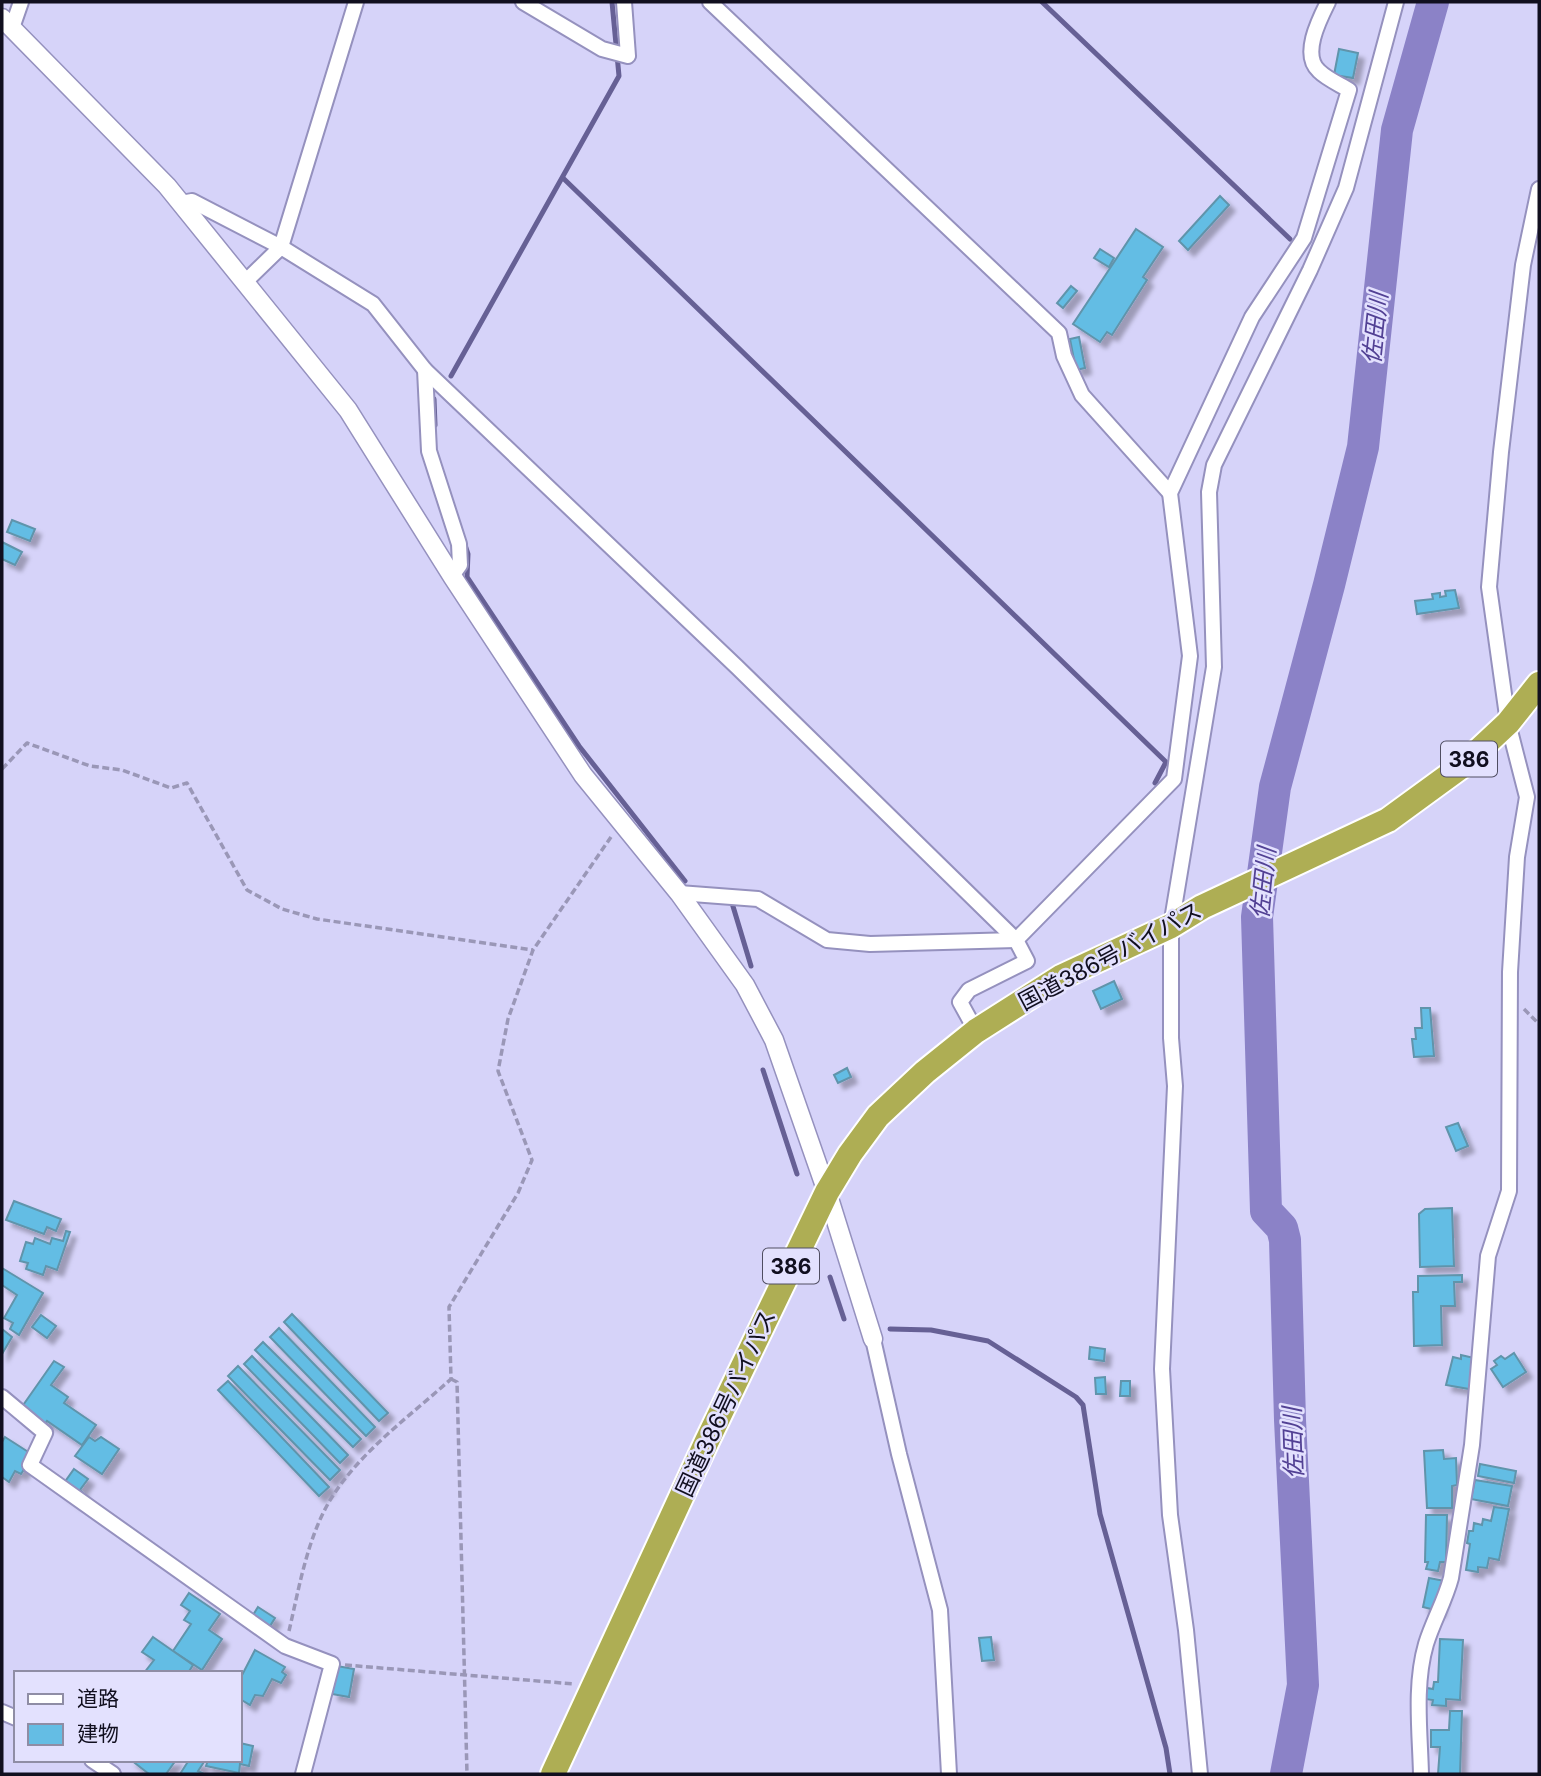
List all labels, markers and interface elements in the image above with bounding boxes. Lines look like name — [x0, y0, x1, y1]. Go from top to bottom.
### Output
water label: 佐田川 — [1357, 288, 1393, 365]
road number: 386 — [1441, 742, 1497, 776]
water label: 佐田川 — [1245, 843, 1281, 920]
street label: 国道386号バイパス — [1014, 896, 1206, 1016]
road number: 386 — [763, 1248, 819, 1284]
street label: 国道386号バイパス — [670, 1305, 782, 1501]
water label: 佐田川 — [1277, 1404, 1309, 1479]
legend — [14, 1671, 242, 1762]
text: 道路 — [77, 1686, 119, 1711]
text: 建物 — [77, 1721, 119, 1746]

